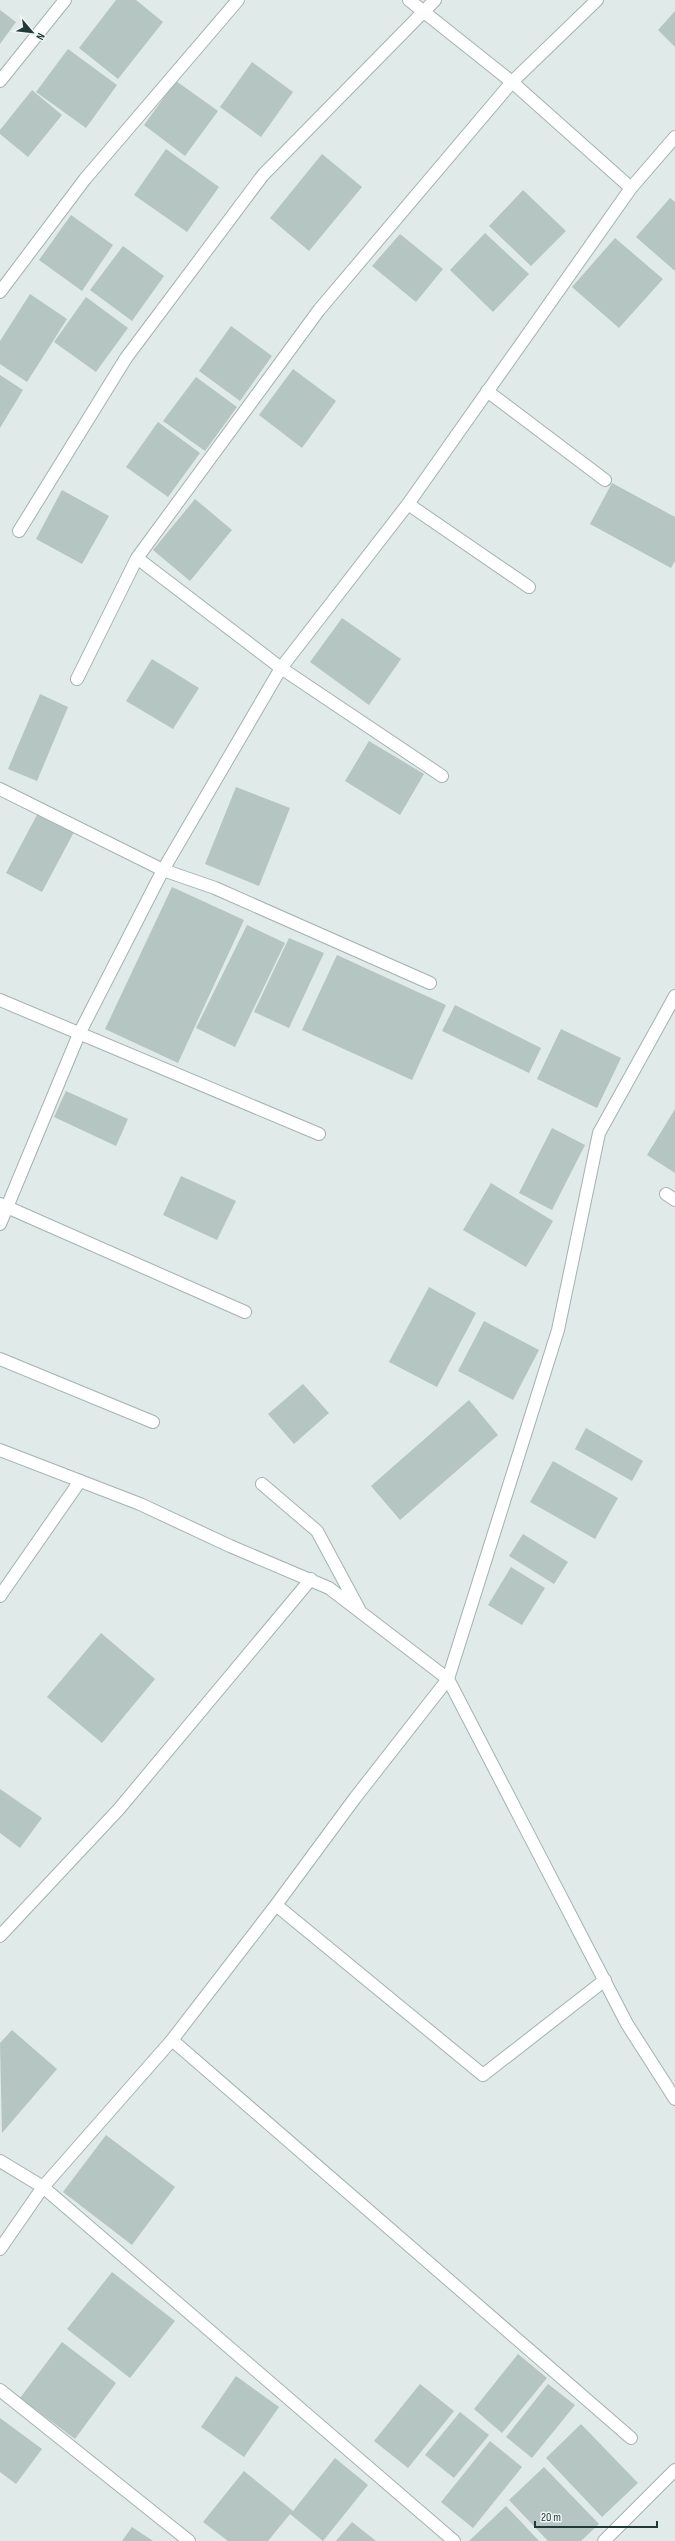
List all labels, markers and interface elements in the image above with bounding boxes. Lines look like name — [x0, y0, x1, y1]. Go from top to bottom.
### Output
north arrow — [12, 12, 52, 52]
text: N — [33, 31, 48, 42]
scale bar — [535, 2503, 657, 2529]
text: 20 m — [541, 2510, 561, 2525]

